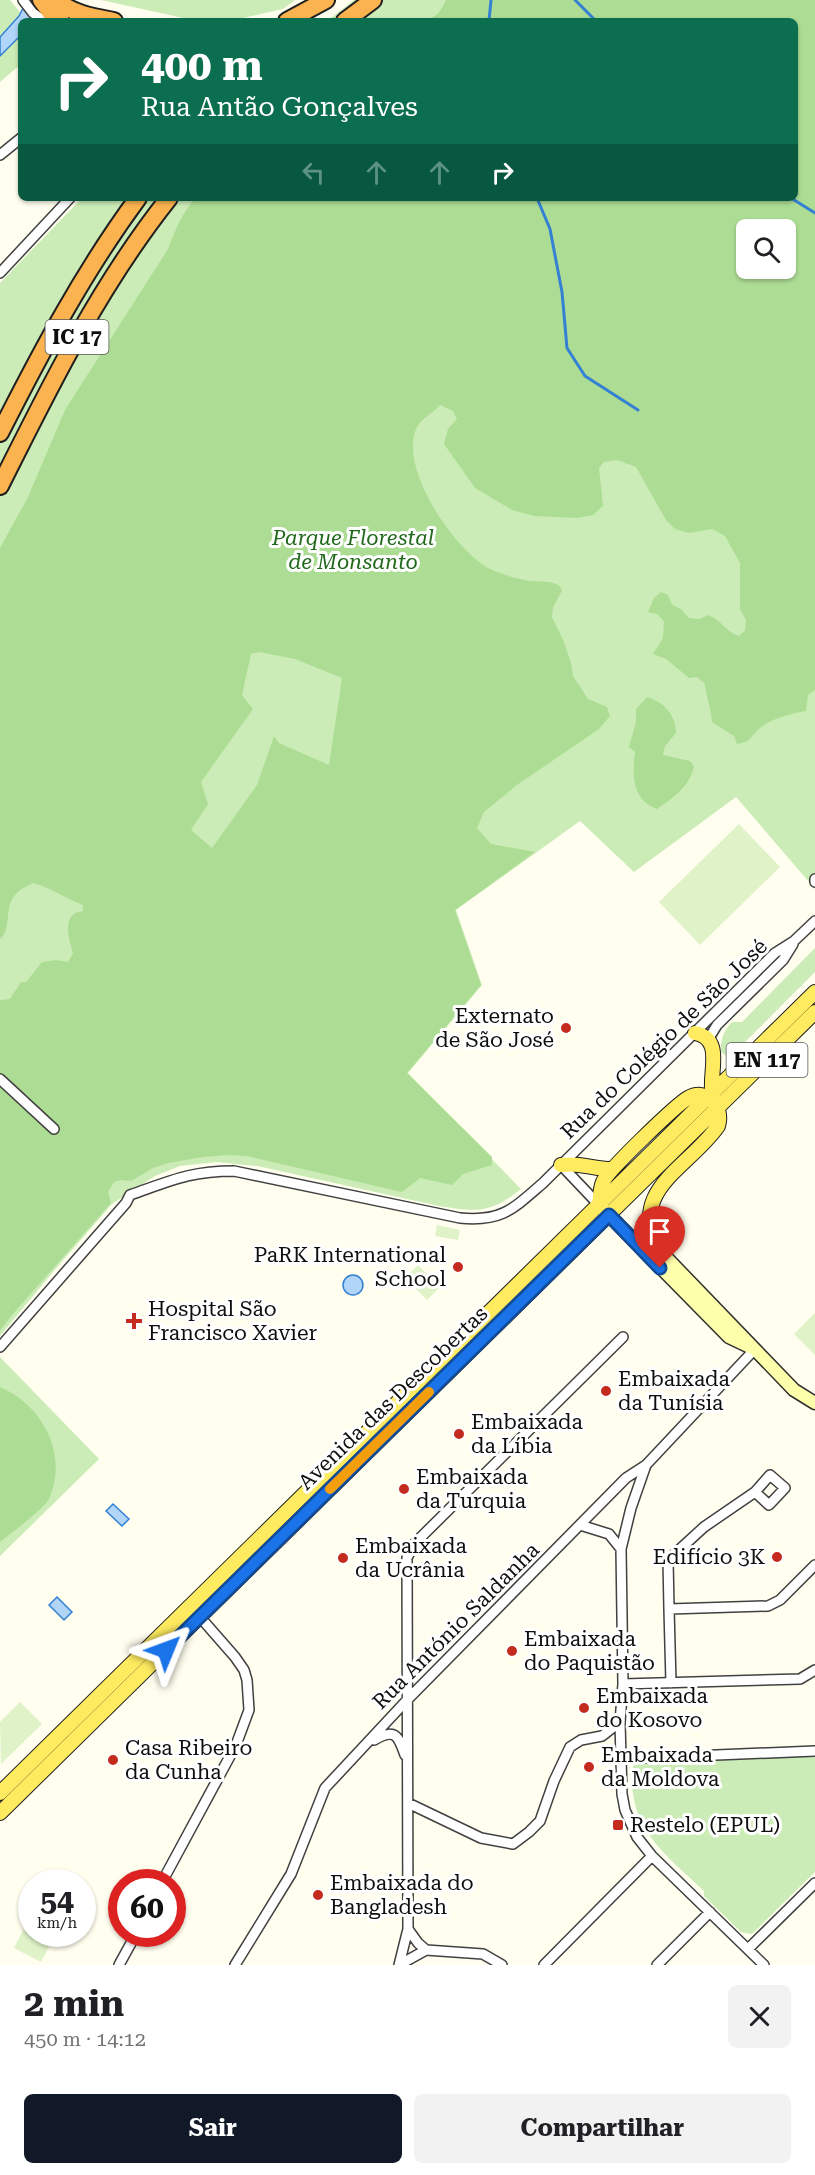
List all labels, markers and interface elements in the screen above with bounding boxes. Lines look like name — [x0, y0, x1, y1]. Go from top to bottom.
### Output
text: 400 m — [141, 41, 263, 90]
icon: right — [42, 42, 120, 120]
text: Rua Antão Gonçalves — [141, 91, 418, 123]
icon: left — [297, 156, 330, 189]
icon: ahead — [360, 156, 393, 189]
icon: ahead — [423, 156, 456, 189]
icon: right — [486, 156, 519, 189]
map controls — [736, 219, 796, 279]
button: search — [736, 219, 796, 279]
road number: IC 17 — [46, 320, 109, 354]
park label: Parque Florestal de Monsanto — [271, 526, 434, 574]
street label: Rua do Colégio de São José — [556, 934, 772, 1144]
place label: Externato de São José — [435, 1004, 554, 1052]
marker: Externato de São José — [559, 1021, 573, 1035]
road number: EN 117 — [726, 1043, 807, 1077]
pin — [634, 1206, 685, 1268]
icon: arrive — [643, 1215, 676, 1248]
place label: PaRK International School — [254, 1243, 447, 1291]
marker: PaRK International School — [451, 1260, 465, 1274]
place label: Hospital São Francisco Xavier — [148, 1297, 318, 1345]
street label: Avenida das Descobertas — [294, 1301, 492, 1495]
marker: Hospital São Francisco Xavier — [125, 1312, 143, 1330]
place label: Embaixada da Tunísia — [618, 1367, 731, 1415]
marker: Embaixada da Tunísia — [599, 1384, 613, 1398]
place label: Embaixada da Líbia — [471, 1410, 584, 1458]
marker: Embaixada da Líbia — [452, 1427, 466, 1441]
place label: Embaixada da Turquia — [416, 1465, 529, 1513]
marker: Embaixada da Turquia — [397, 1482, 411, 1496]
place label: Embaixada da Ucrânia — [355, 1534, 468, 1582]
street label: Rua António Saldanha — [368, 1537, 545, 1714]
place label: Edifício 3K — [653, 1545, 765, 1569]
marker: Edifício 3K — [770, 1550, 784, 1564]
marker: Embaixada da Ucrânia — [336, 1551, 350, 1565]
position arrow — [134, 1618, 198, 1682]
place label: Embaixada do Paquistão — [524, 1627, 655, 1675]
marker: Embaixada do Paquistão — [505, 1644, 519, 1658]
place label: Embaixada do Kosovo — [596, 1684, 709, 1732]
marker: Embaixada do Kosovo — [577, 1701, 591, 1715]
place label: Casa Ribeiro da Cunha — [125, 1736, 252, 1784]
place label: Embaixada da Moldova — [601, 1743, 720, 1791]
marker: Casa Ribeiro da Cunha — [106, 1753, 120, 1767]
marker: Embaixada da Moldova — [582, 1760, 596, 1774]
place label: Restelo (EPUL) — [630, 1813, 780, 1837]
marker: Restelo (EPUL) — [611, 1818, 625, 1832]
speed limit sign: 60 — [108, 1869, 186, 1947]
place label: Embaixada do Bangladesh — [330, 1871, 474, 1919]
text: 54 — [40, 1883, 74, 1918]
marker: Embaixada do Bangladesh — [311, 1888, 325, 1902]
text: km/h — [37, 1914, 77, 1932]
text: 2 min — [24, 1983, 124, 2025]
button: close — [728, 1985, 791, 2048]
text: 450 m · 14:12 — [24, 2027, 146, 2051]
button: Sair — [24, 2094, 402, 2163]
button: Compartilhar — [414, 2094, 791, 2163]

